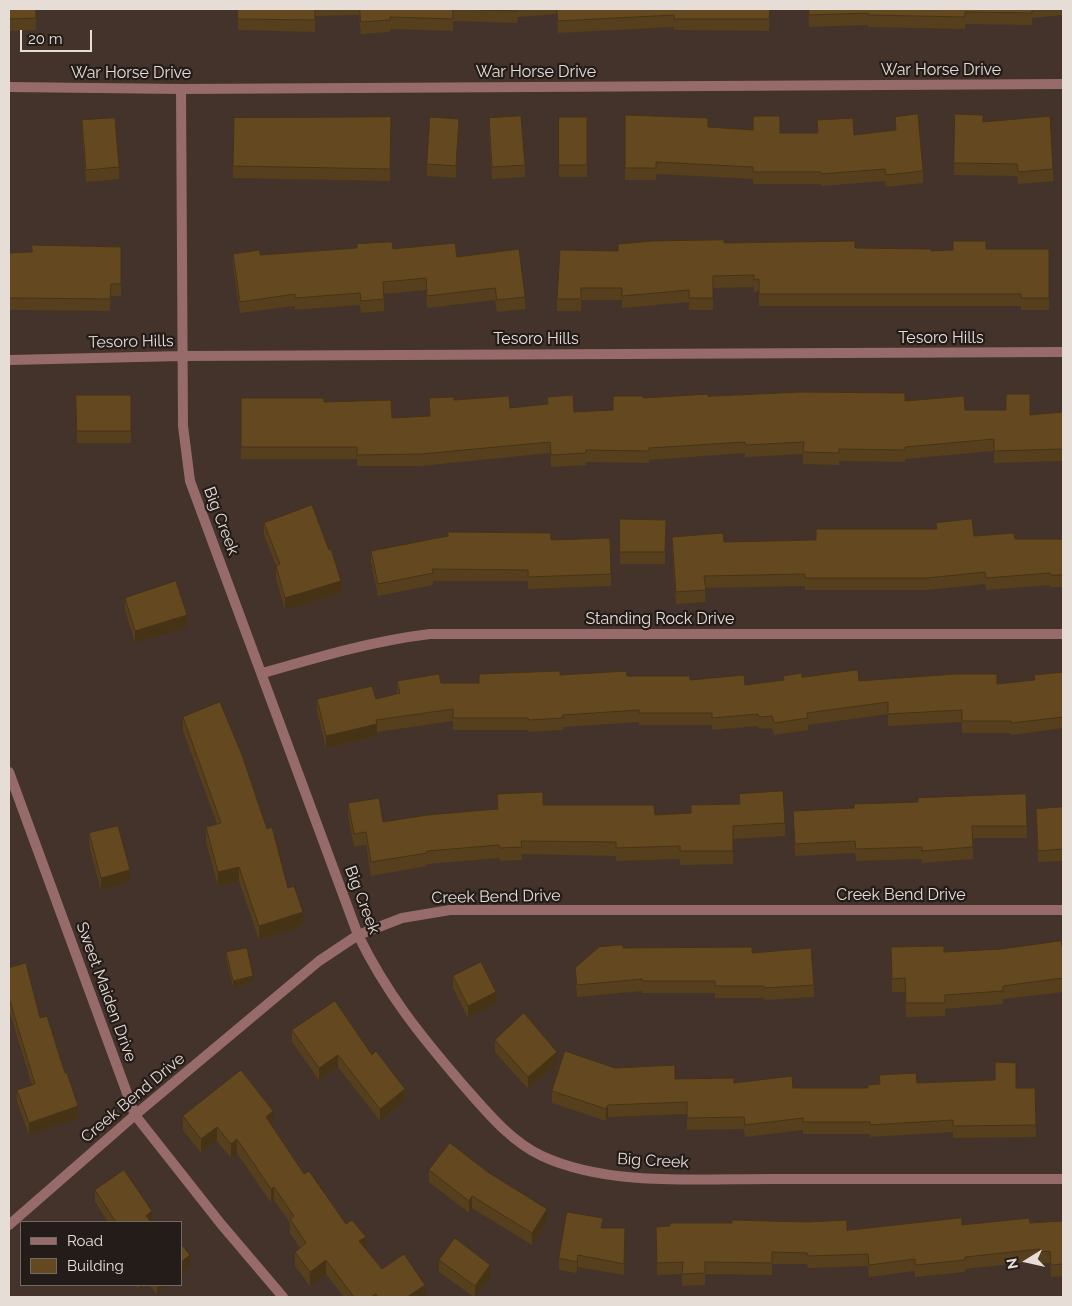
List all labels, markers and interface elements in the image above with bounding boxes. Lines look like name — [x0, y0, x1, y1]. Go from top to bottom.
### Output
scale bar — [22, 20, 95, 52]
text: 20 m — [28, 30, 63, 48]
street label: War Horse Drive — [881, 60, 1001, 80]
street label: War Horse Drive — [476, 62, 596, 82]
street label: War Horse Drive — [71, 63, 191, 83]
street label: Tesoro Hills — [898, 328, 984, 348]
street label: Tesoro Hills — [493, 329, 579, 349]
street label: Tesoro Hills — [88, 332, 174, 352]
street label: Big Creek — [199, 484, 243, 558]
street label: Standing Rock Drive — [586, 609, 734, 629]
street label: Big Creek — [340, 863, 384, 937]
street label: Creek Bend Drive — [836, 885, 966, 905]
street label: Creek Bend Drive — [431, 886, 561, 908]
street label: Sweet Maiden Drive — [72, 919, 140, 1065]
street label: Creek Bend Drive — [77, 1049, 189, 1147]
street label: Big Creek — [617, 1150, 689, 1172]
legend — [20, 1221, 182, 1286]
text: Road — [67, 1232, 103, 1250]
north arrow — [1002, 1236, 1052, 1286]
text: Building — [67, 1257, 124, 1275]
text: N — [1003, 1257, 1021, 1270]

